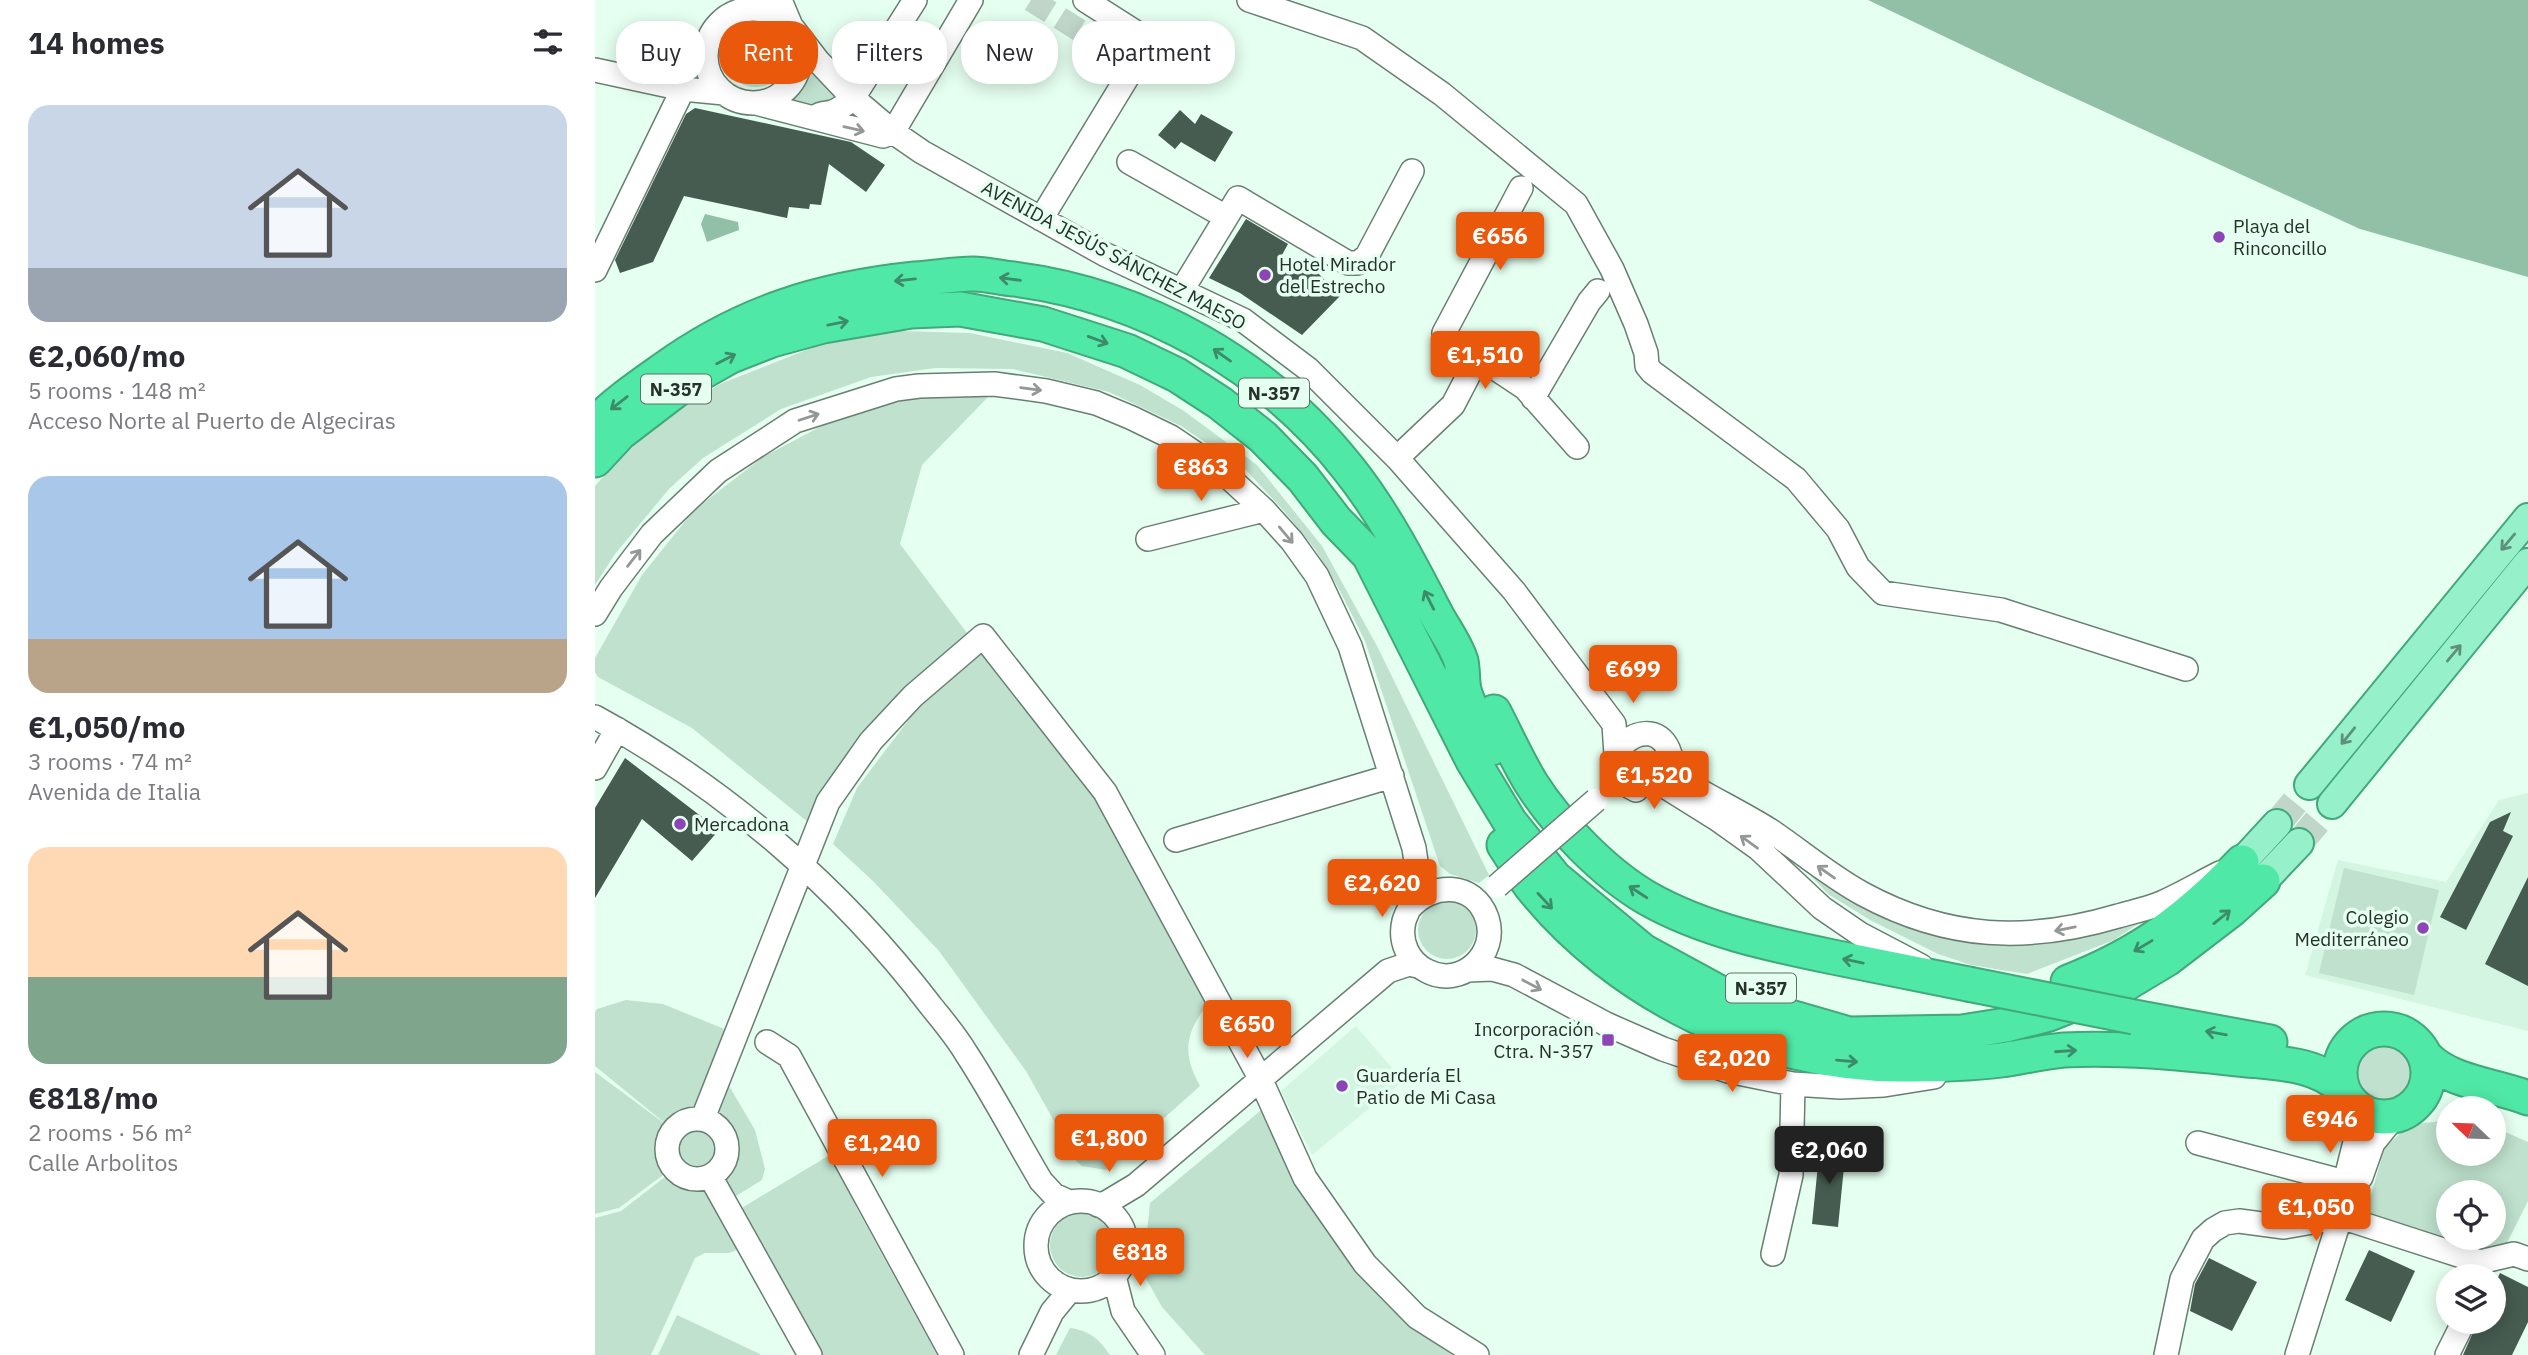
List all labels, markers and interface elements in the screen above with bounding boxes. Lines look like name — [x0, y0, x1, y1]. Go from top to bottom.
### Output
chip: Buy — [616, 21, 705, 84]
chip: Rent — [719, 21, 818, 84]
chip: Filters — [832, 21, 947, 84]
chip: New — [961, 21, 1058, 84]
chip: Apartment — [1072, 21, 1235, 84]
text: 14 homes — [28, 23, 165, 62]
icon: filters — [529, 23, 567, 61]
one-way arrow — [842, 123, 865, 136]
icon: home — [235, 150, 361, 276]
street label: AVENIDA JESÚS SÁNCHEZ MAESO — [978, 175, 1250, 335]
pin: €656 — [1459, 212, 1541, 272]
place label: Playa del Rinconcillo — [2233, 214, 2327, 260]
text: €656 — [1472, 220, 1528, 250]
marker: Playa del Rinconcillo — [2211, 229, 2227, 245]
place label: Hotel Mirador del Estrecho — [1279, 252, 1396, 298]
marker: Hotel Mirador del Estrecho — [1257, 267, 1273, 283]
one-way arrow — [999, 272, 1022, 285]
one-way arrow — [895, 274, 917, 287]
one-way arrow — [826, 315, 849, 329]
pin: €1,510 — [1428, 332, 1542, 391]
one-way arrow — [1086, 335, 1108, 347]
text: €2,060/mo — [28, 336, 185, 375]
text: €1,510 — [1447, 339, 1523, 369]
one-way arrow — [1213, 348, 1232, 362]
one-way arrow — [715, 352, 736, 366]
road number: N-357 — [641, 374, 711, 404]
text: 5 rooms · 148 m² — [28, 375, 206, 405]
road number: N-357 — [1239, 379, 1309, 408]
one-way arrow — [1020, 382, 1042, 395]
one-way arrow — [611, 395, 629, 411]
text: Acceso Norte al Puerto de Algeciras — [28, 405, 396, 435]
one-way arrow — [798, 410, 820, 423]
pin: €863 — [1160, 444, 1242, 503]
text: €863 — [1173, 451, 1229, 481]
icon: home — [235, 521, 361, 647]
one-way arrow — [1279, 526, 1294, 544]
one-way arrow — [2500, 533, 2516, 551]
one-way arrow — [626, 549, 641, 568]
one-way arrow — [1422, 590, 1435, 611]
one-way arrow — [2446, 645, 2461, 663]
pin: €699 — [1592, 646, 1674, 705]
text: €699 — [1605, 653, 1661, 683]
text: €1,050/mo — [28, 707, 185, 746]
one-way arrow — [2340, 727, 2355, 745]
text: 3 rooms · 74 m² — [28, 746, 192, 776]
pin: €1,520 — [1597, 752, 1711, 811]
text: €1,520 — [1616, 759, 1692, 789]
text: Avenida de Italia — [28, 776, 201, 806]
place label: Mercadona — [694, 812, 789, 836]
marker: Mercadona — [672, 816, 688, 832]
one-way arrow — [1740, 834, 1759, 849]
pin: €2,620 — [1325, 860, 1439, 919]
one-way arrow — [1817, 865, 1836, 879]
text: €2,620 — [1344, 867, 1420, 897]
one-way arrow — [1629, 884, 1648, 899]
icon: home — [235, 892, 361, 1018]
one-way arrow — [1537, 892, 1553, 910]
place label: Colegio Mediterráneo — [2294, 905, 2409, 951]
one-way arrow — [2213, 910, 2231, 925]
marker: Colegio Mediterráneo — [2415, 920, 2431, 936]
one-way arrow — [2054, 923, 2077, 937]
one-way arrow — [2133, 939, 2153, 953]
one-way arrow — [1842, 953, 1865, 967]
road number: N-357 — [1726, 973, 1796, 1002]
one-way arrow — [1522, 978, 1542, 992]
pin: €650 — [1206, 1000, 1288, 1060]
text: €650 — [1219, 1008, 1275, 1038]
place label: Incorporación Ctra. N-357 — [1474, 1017, 1594, 1063]
one-way arrow — [2205, 1025, 2228, 1039]
marker: Incorporación Ctra. N-357 — [1600, 1032, 1616, 1048]
pin: €2,020 — [1675, 1034, 1789, 1094]
text: €2,020 — [1694, 1042, 1770, 1072]
one-way arrow — [2054, 1044, 2077, 1057]
one-way arrow — [1836, 1055, 1858, 1068]
place label: Guardería El Patio de Mi Casa — [1356, 1063, 1496, 1109]
text: €818/mo — [28, 1078, 158, 1117]
marker: Guardería El Patio de Mi Casa — [1334, 1078, 1350, 1094]
pin: €946 — [2289, 1096, 2371, 1155]
north arrow — [2436, 1096, 2506, 1166]
map controls — [2436, 1096, 2506, 1334]
text: €946 — [2302, 1103, 2358, 1133]
pin: €1,800 — [1052, 1114, 1166, 1174]
text: 2 rooms · 56 m² — [28, 1117, 192, 1147]
pin: €1,240 — [825, 1120, 939, 1179]
text: €1,800 — [1071, 1122, 1147, 1152]
pin: €2,060 — [1772, 1126, 1886, 1186]
text: €1,240 — [844, 1127, 920, 1157]
text: €2,060 — [1791, 1134, 1867, 1164]
text: Calle Arbolitos — [28, 1147, 179, 1177]
button: locate — [2436, 1180, 2506, 1250]
pin: €1,050 — [2259, 1184, 2373, 1243]
text: €1,050 — [2278, 1191, 2354, 1221]
pin: €818 — [1099, 1228, 1181, 1288]
text: €818 — [1112, 1236, 1168, 1266]
button: layers — [2436, 1264, 2506, 1334]

